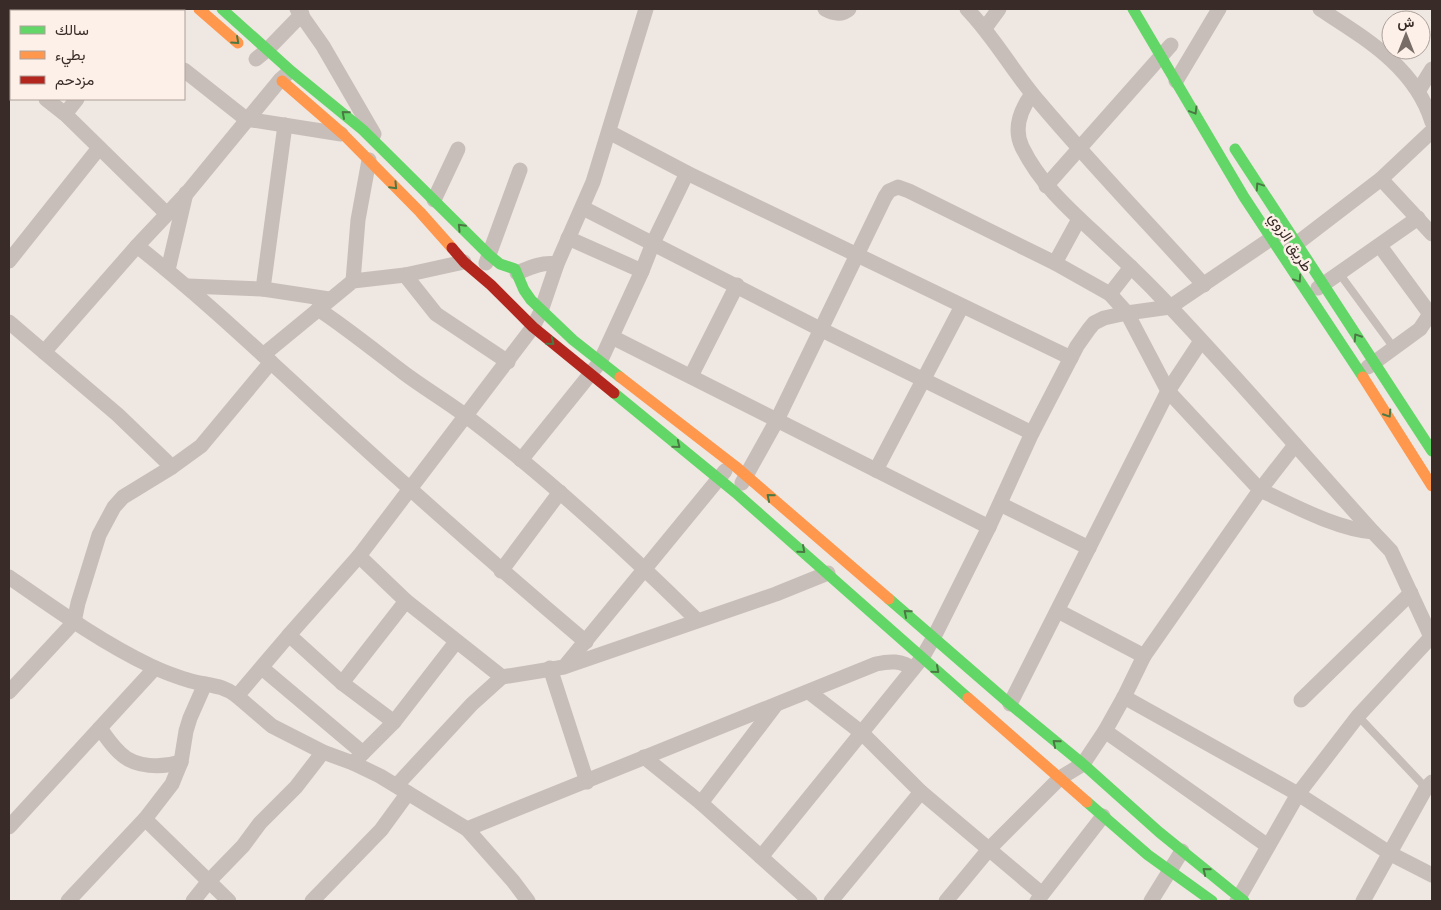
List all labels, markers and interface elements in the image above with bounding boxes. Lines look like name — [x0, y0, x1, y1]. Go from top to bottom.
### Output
legend — [10, 10, 185, 100]
north arrow — [1381, 10, 1431, 60]
text: ش — [1398, 14, 1415, 31]
text: سالك — [55, 21, 89, 38]
one-way arrow — [230, 35, 239, 44]
text: بطيء — [55, 46, 85, 68]
text: مزدحم — [55, 71, 94, 90]
one-way arrow — [1187, 105, 1197, 114]
one-way arrow — [341, 111, 350, 120]
one-way arrow — [388, 180, 397, 189]
one-way arrow — [1256, 183, 1265, 192]
street label: طريق الزوي — [1262, 209, 1316, 277]
one-way arrow — [458, 224, 467, 233]
one-way arrow — [1291, 273, 1301, 282]
one-way arrow — [1354, 333, 1363, 343]
one-way arrow — [546, 337, 555, 346]
one-way arrow — [1381, 409, 1391, 418]
one-way arrow — [672, 440, 681, 449]
one-way arrow — [766, 494, 775, 503]
one-way arrow — [796, 544, 805, 553]
one-way arrow — [904, 611, 913, 619]
one-way arrow — [930, 664, 939, 673]
one-way arrow — [1053, 739, 1062, 748]
one-way arrow — [1203, 869, 1212, 877]

